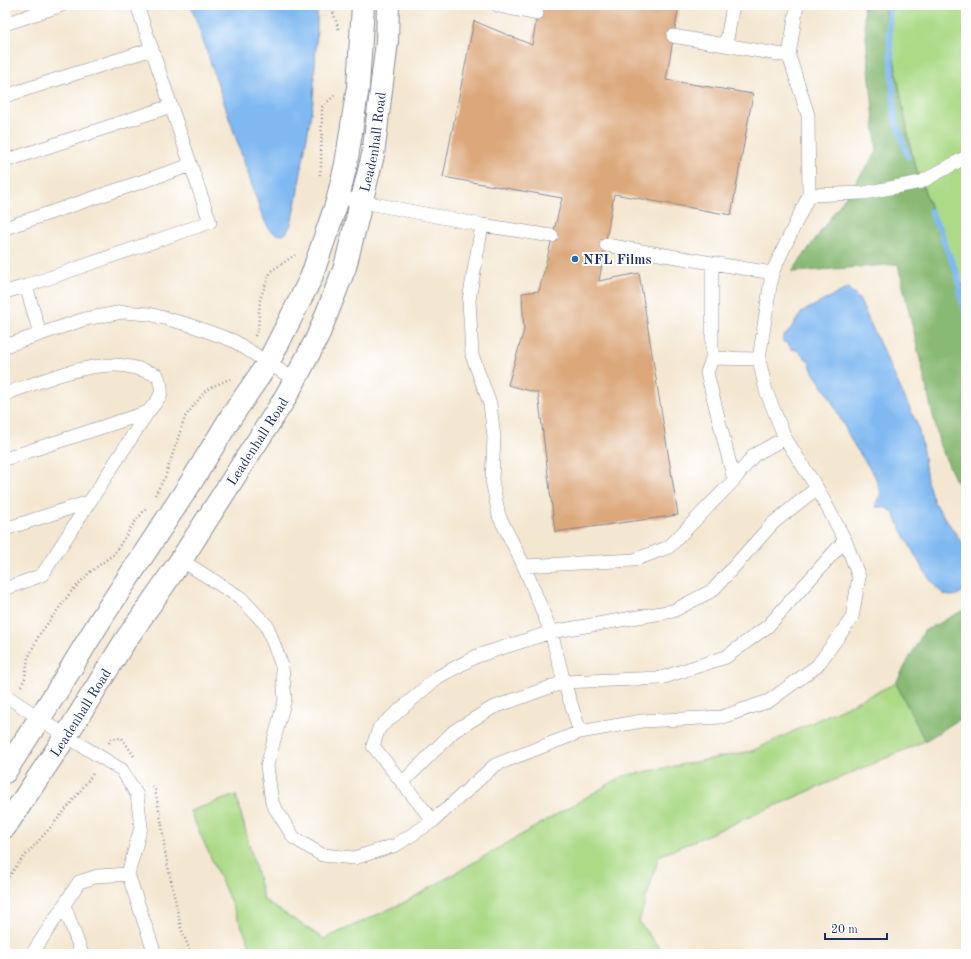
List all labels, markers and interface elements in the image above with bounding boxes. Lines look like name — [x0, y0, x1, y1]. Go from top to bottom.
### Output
street label: Leadenhall Road — [358, 91, 389, 194]
place label: NFL Films — [583, 253, 651, 267]
marker: NFL Films — [570, 254, 580, 264]
street label: Leadenhall Road — [225, 396, 291, 488]
street label: Leadenhall Road — [48, 666, 114, 760]
scale bar — [825, 915, 887, 941]
text: 20 m — [831, 924, 858, 936]

